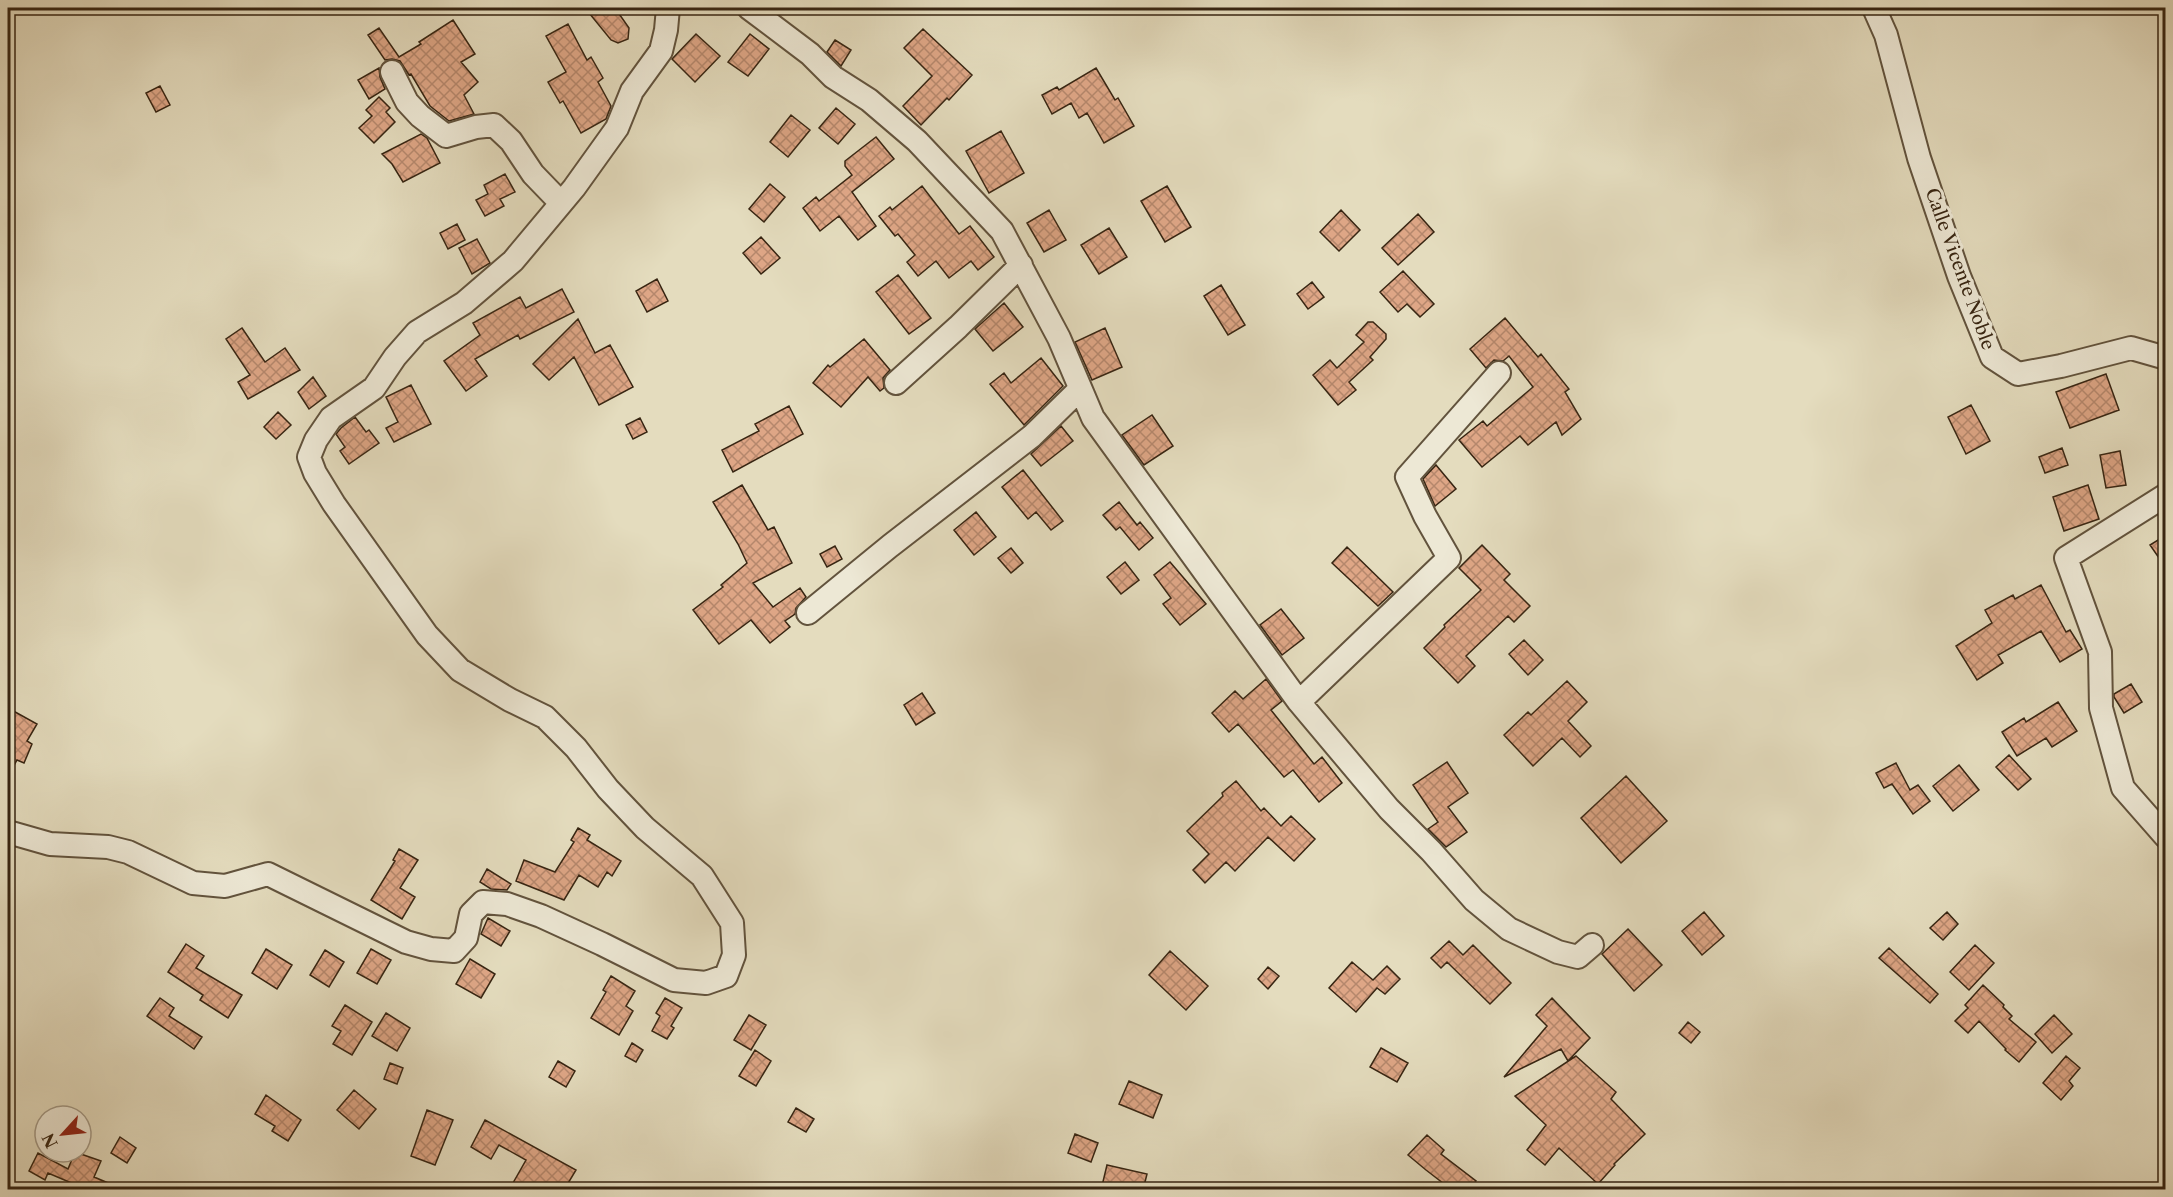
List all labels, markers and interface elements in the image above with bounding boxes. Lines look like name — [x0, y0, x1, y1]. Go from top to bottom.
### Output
street label: Calle Vicente Noble — [1921, 185, 1999, 353]
north arrow — [33, 1104, 93, 1164]
text: N — [38, 1130, 62, 1152]

